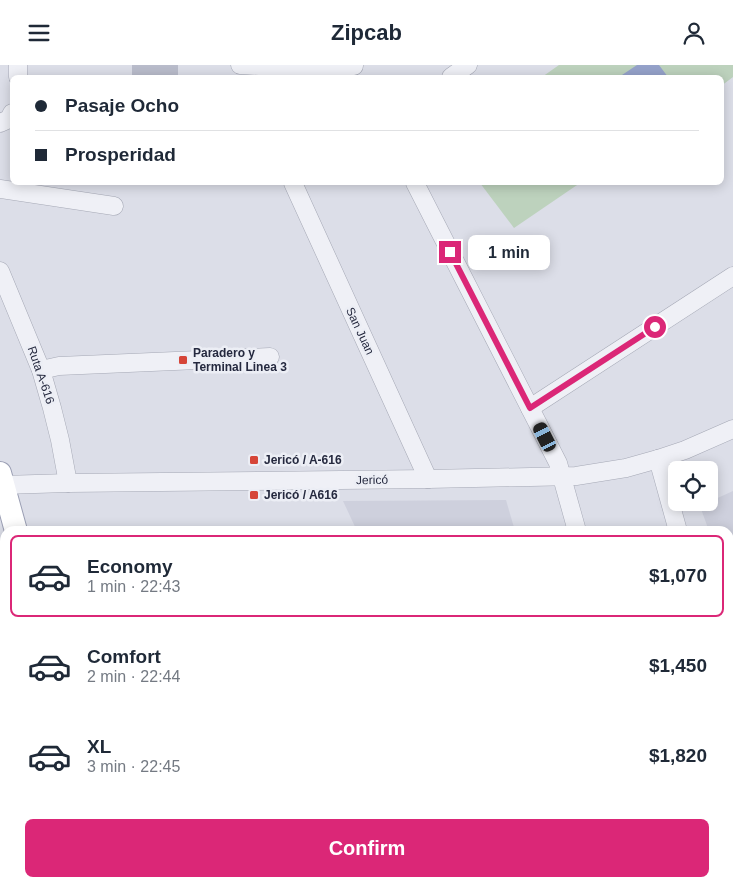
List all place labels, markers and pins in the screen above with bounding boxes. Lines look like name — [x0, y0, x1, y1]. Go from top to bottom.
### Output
place label: Paradero y Terminal Linea 3 — [193, 346, 287, 374]
marker: Paradero y Terminal Linea 3 — [177, 354, 189, 366]
place label: Jericó / A-616 — [264, 453, 342, 467]
marker: Jericó / A-616 — [248, 454, 260, 466]
place label: Jericó / A616 — [264, 488, 338, 502]
marker: Jericó / A616 — [248, 489, 260, 501]

